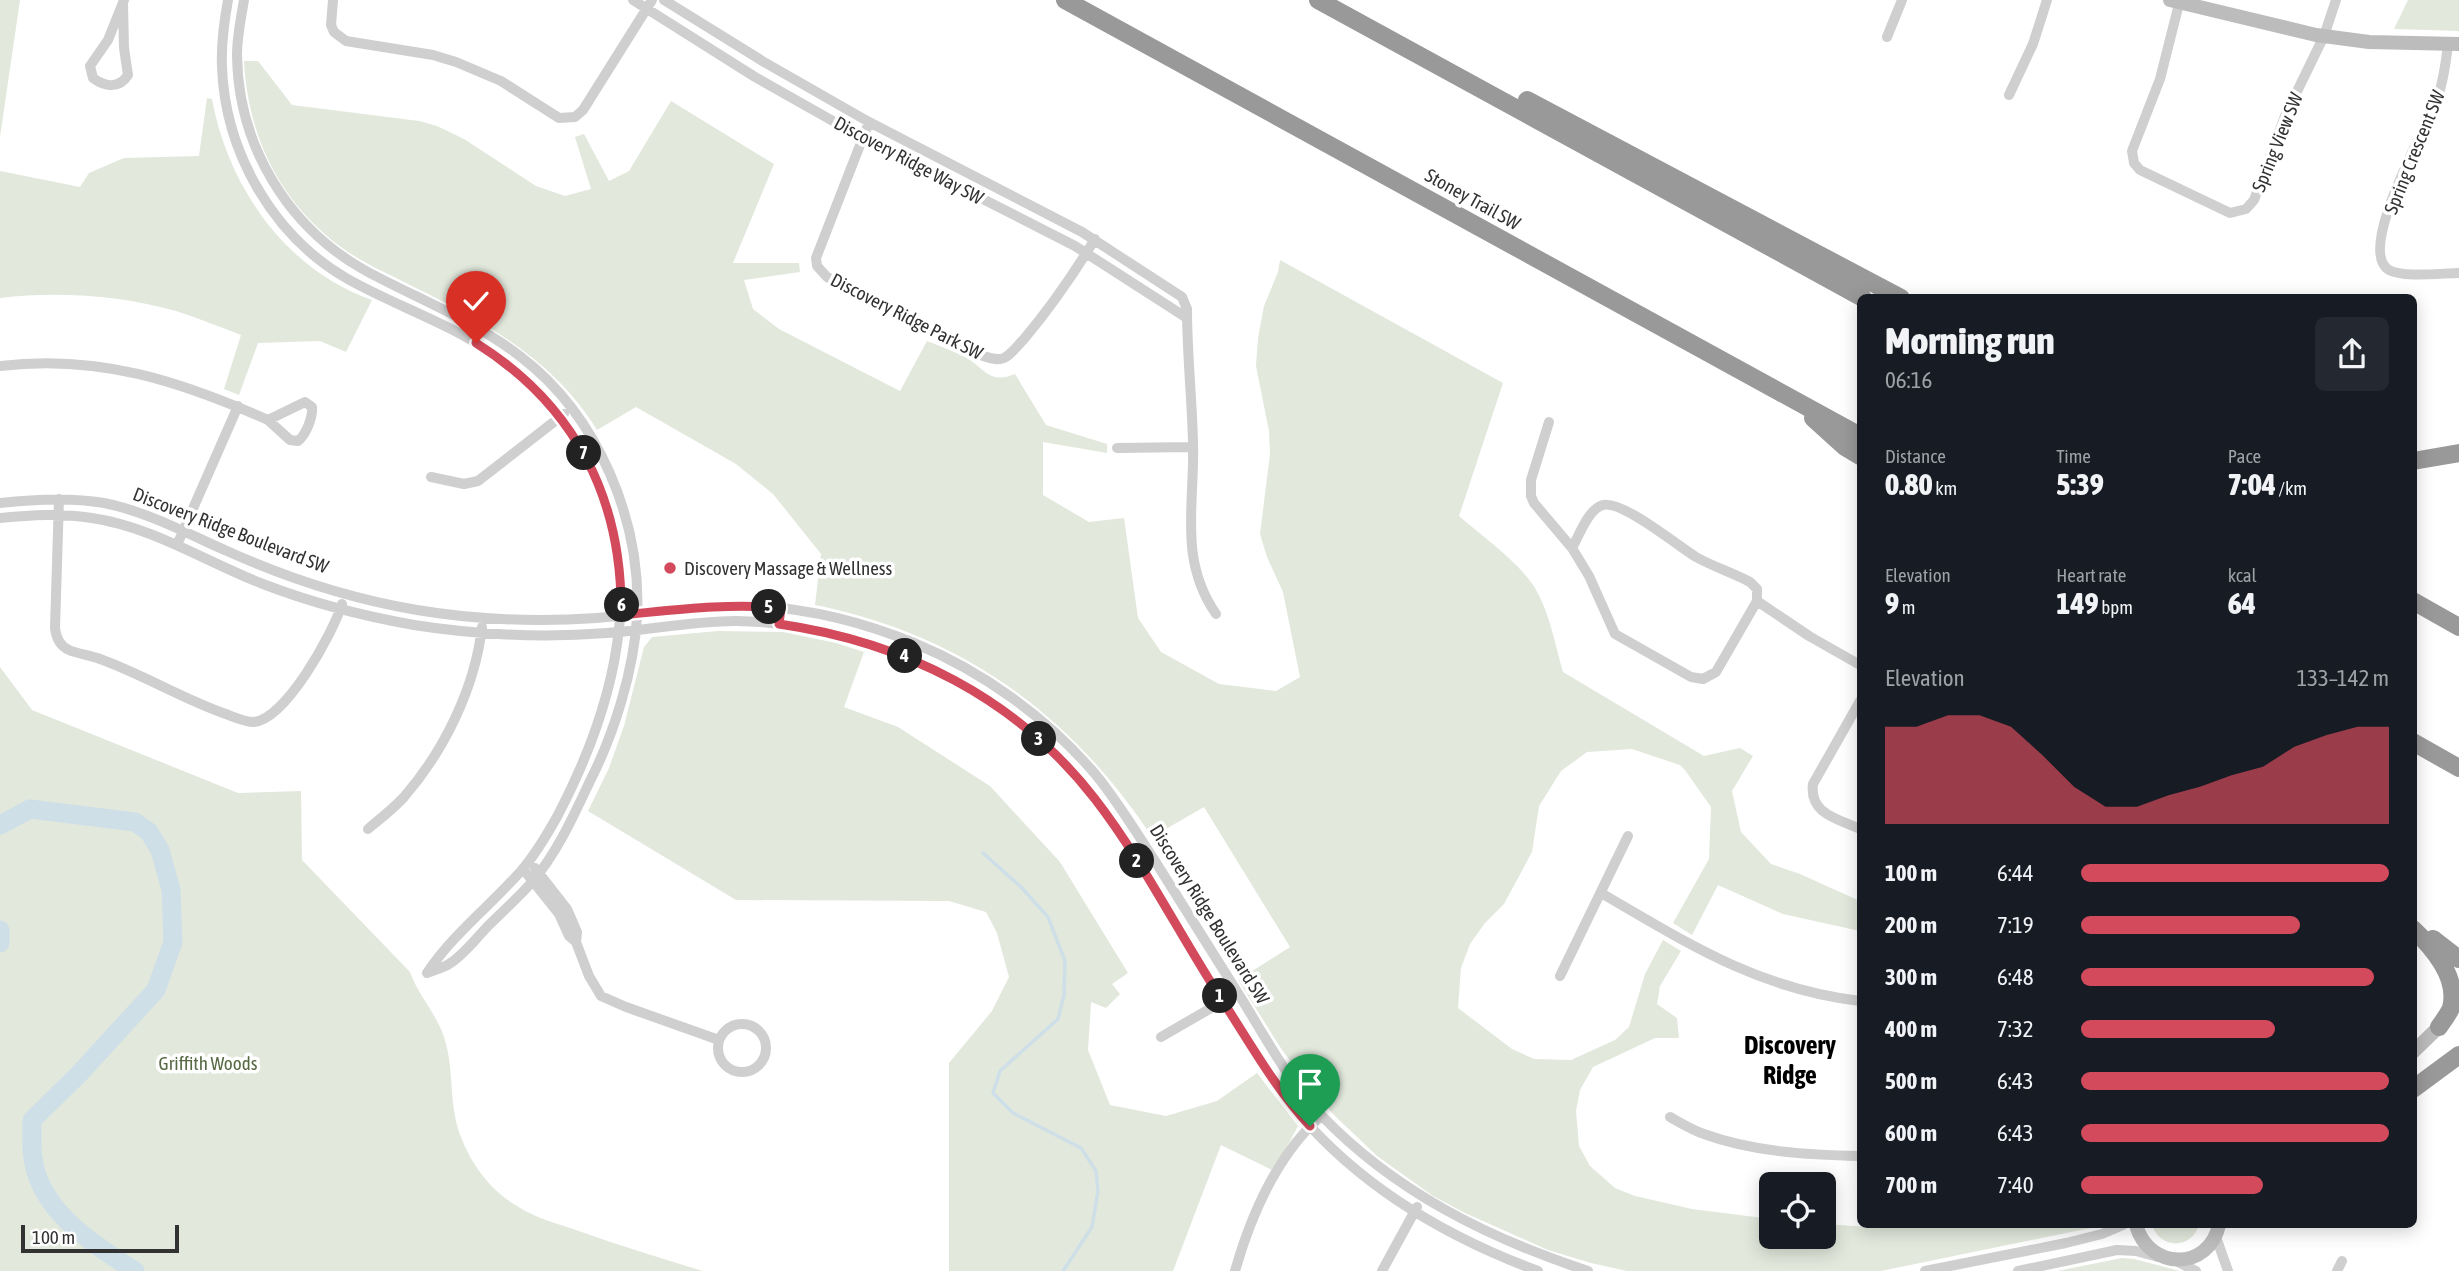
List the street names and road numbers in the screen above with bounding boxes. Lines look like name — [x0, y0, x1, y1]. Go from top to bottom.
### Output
street label: Spring Crescent SW — [2379, 87, 2449, 217]
street label: Spring View SW — [2247, 89, 2307, 195]
street label: Discovery Ridge Way SW — [831, 111, 988, 209]
street label: Stoney Trail SW — [1422, 164, 1525, 234]
street label: Discovery Ridge Park SW — [827, 268, 987, 364]
street label: Discovery Ridge Boulevard SW — [130, 483, 332, 578]
street label: Discovery Ridge Boulevard SW — [1146, 820, 1274, 1008]

